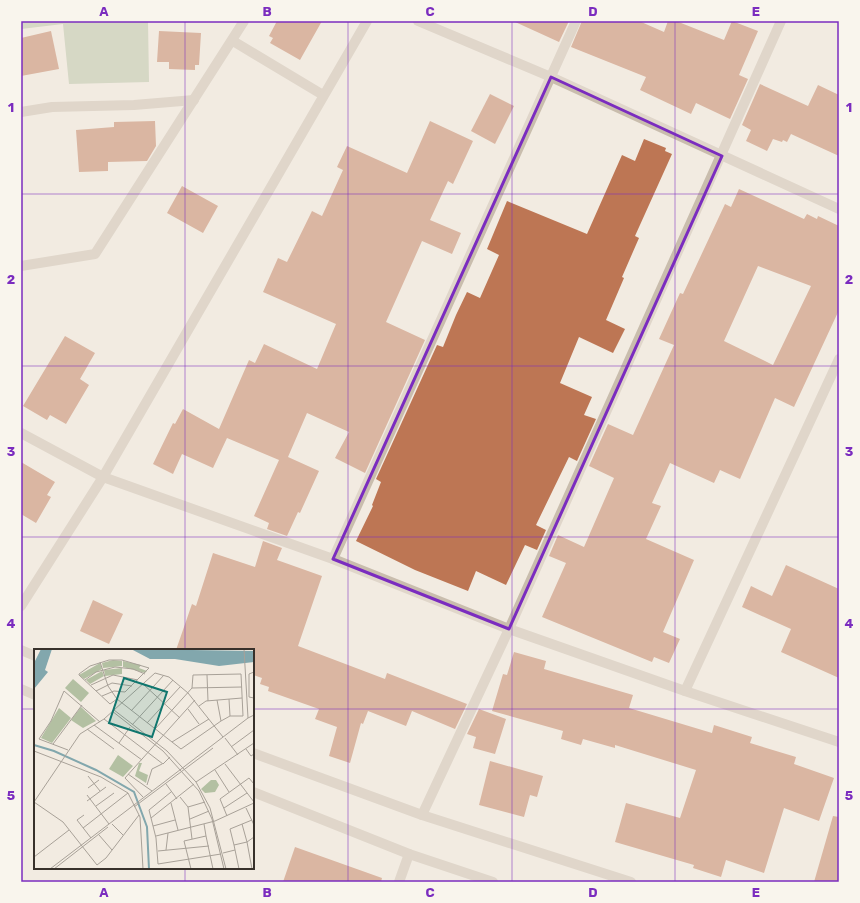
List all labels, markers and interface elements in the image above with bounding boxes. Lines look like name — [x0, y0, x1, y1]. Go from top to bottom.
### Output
text: A — [99, 4, 109, 19]
text: B — [262, 4, 272, 19]
text: C — [425, 4, 435, 19]
text: D — [588, 4, 598, 19]
text: E — [752, 4, 760, 19]
text: 1 — [8, 100, 14, 115]
text: 1 — [846, 100, 852, 115]
text: 2 — [7, 272, 15, 287]
text: 2 — [845, 272, 853, 287]
text: 3 — [7, 444, 16, 459]
text: 3 — [845, 444, 854, 459]
text: 4 — [7, 616, 16, 631]
text: 4 — [845, 616, 854, 631]
inset map — [34, 649, 254, 869]
text: 5 — [7, 788, 15, 803]
text: 5 — [845, 788, 853, 803]
text: A — [99, 885, 109, 900]
text: B — [262, 885, 272, 900]
text: C — [425, 885, 435, 900]
text: D — [588, 885, 598, 900]
text: E — [752, 885, 760, 900]

